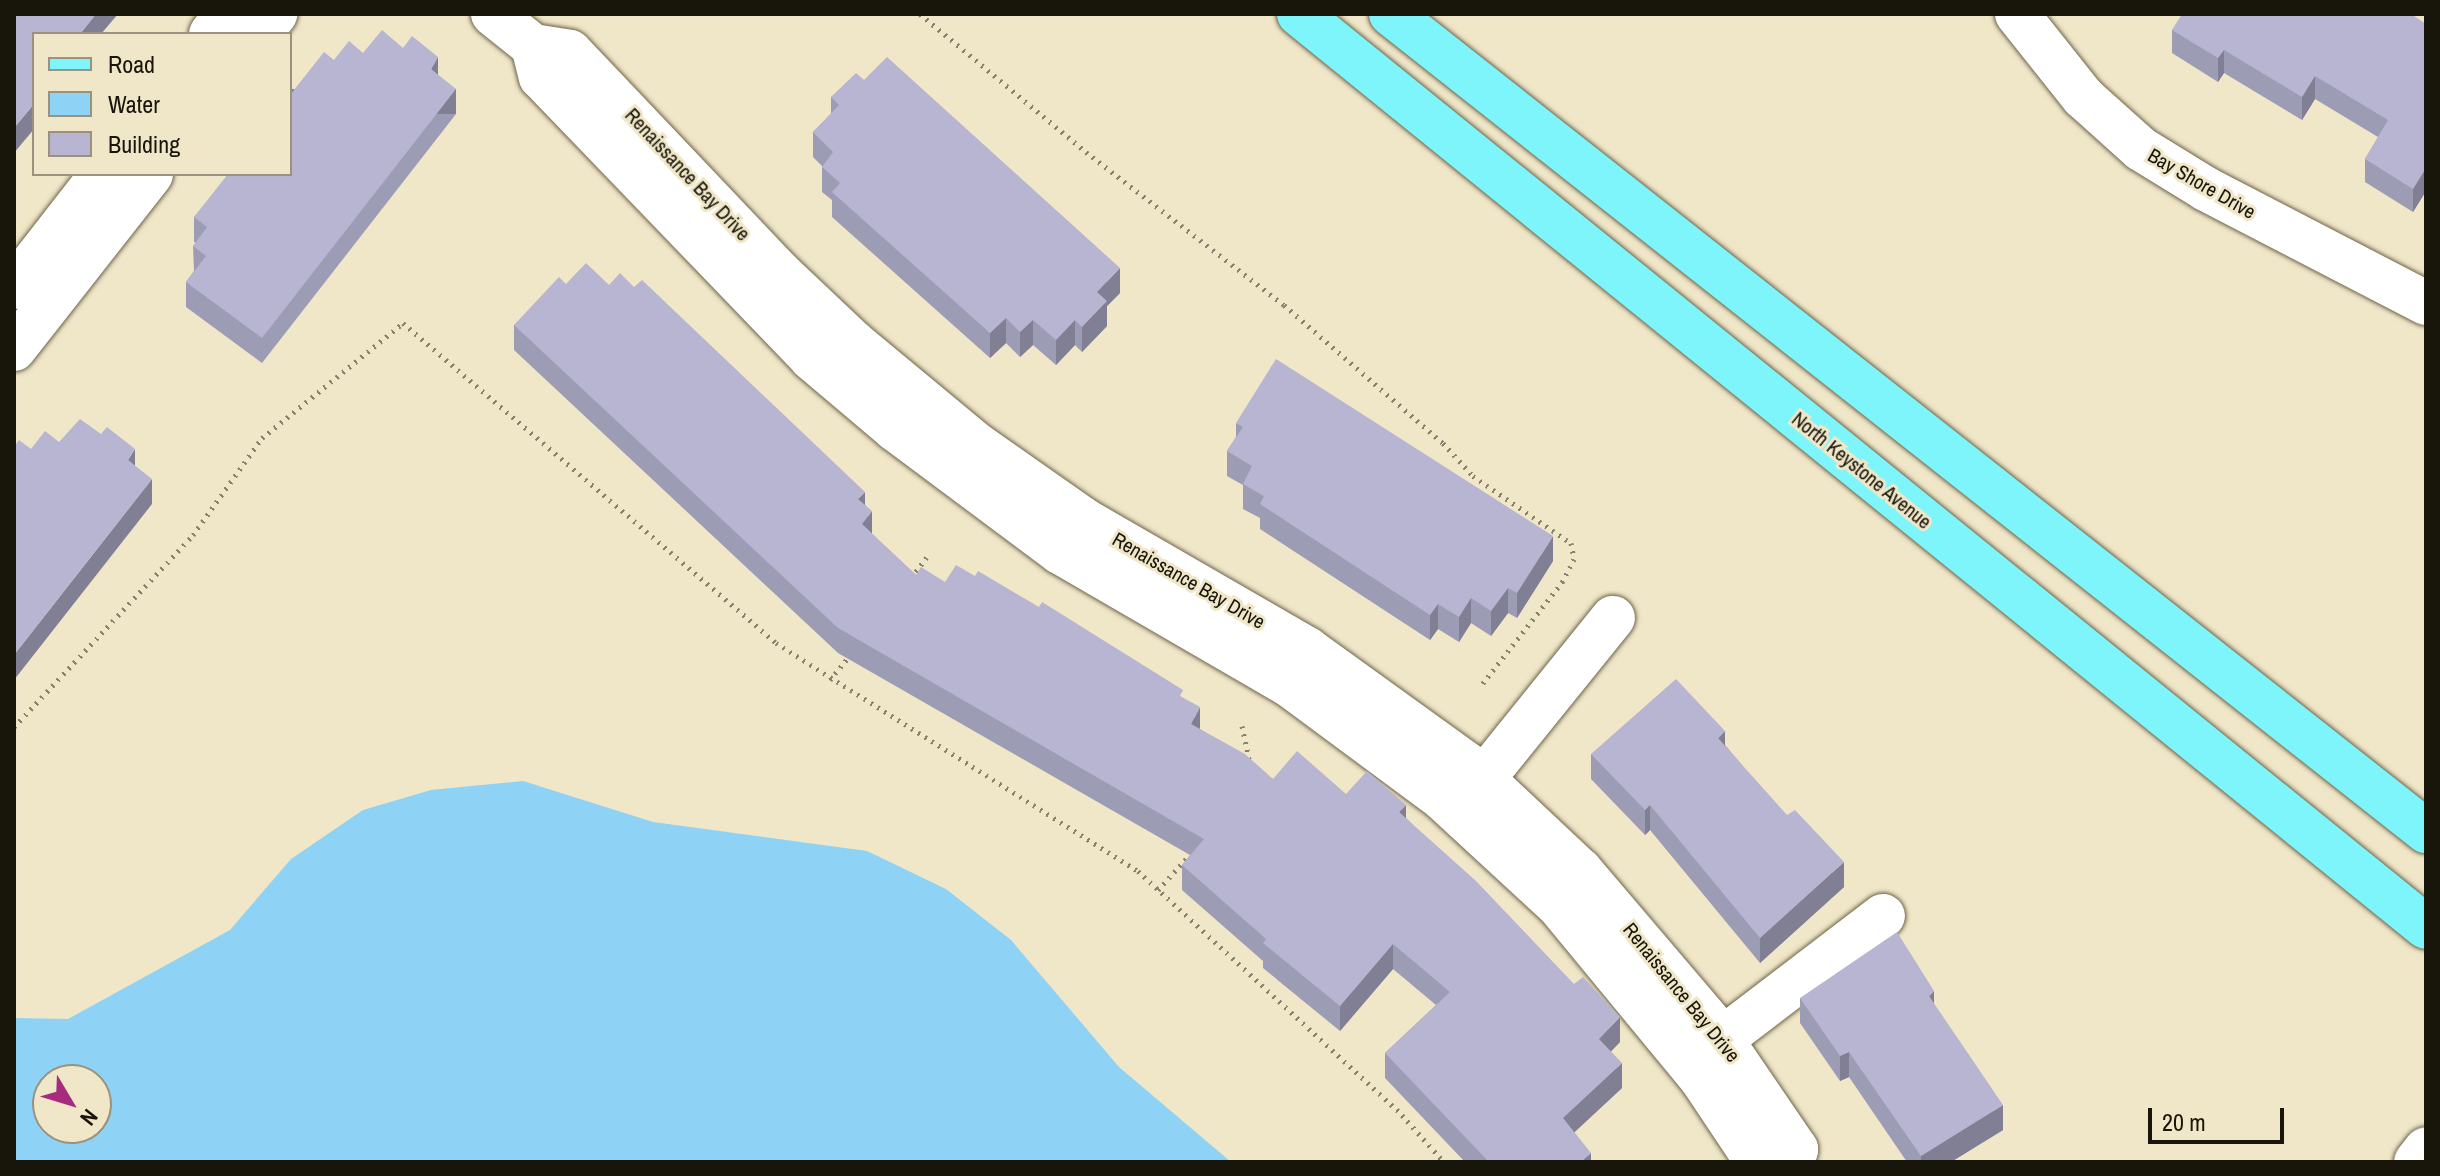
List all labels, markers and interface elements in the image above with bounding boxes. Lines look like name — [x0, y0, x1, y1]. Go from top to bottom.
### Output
legend — [32, 32, 292, 176]
text: Road — [108, 48, 155, 80]
text: Water — [108, 88, 160, 120]
street label: Renaissance Bay Drive — [620, 103, 756, 245]
text: Building — [108, 128, 180, 160]
street label: Bay Shore Drive — [2144, 143, 2260, 223]
street label: North Keystone Avenue — [1787, 406, 1937, 534]
street label: Renaissance Bay Drive — [1108, 527, 1270, 633]
street label: Renaissance Bay Drive — [1618, 918, 1746, 1066]
north arrow — [32, 1064, 112, 1144]
scale bar — [2152, 1092, 2288, 1142]
text: N — [74, 1103, 105, 1132]
text: 20 m — [2162, 1106, 2206, 1138]

